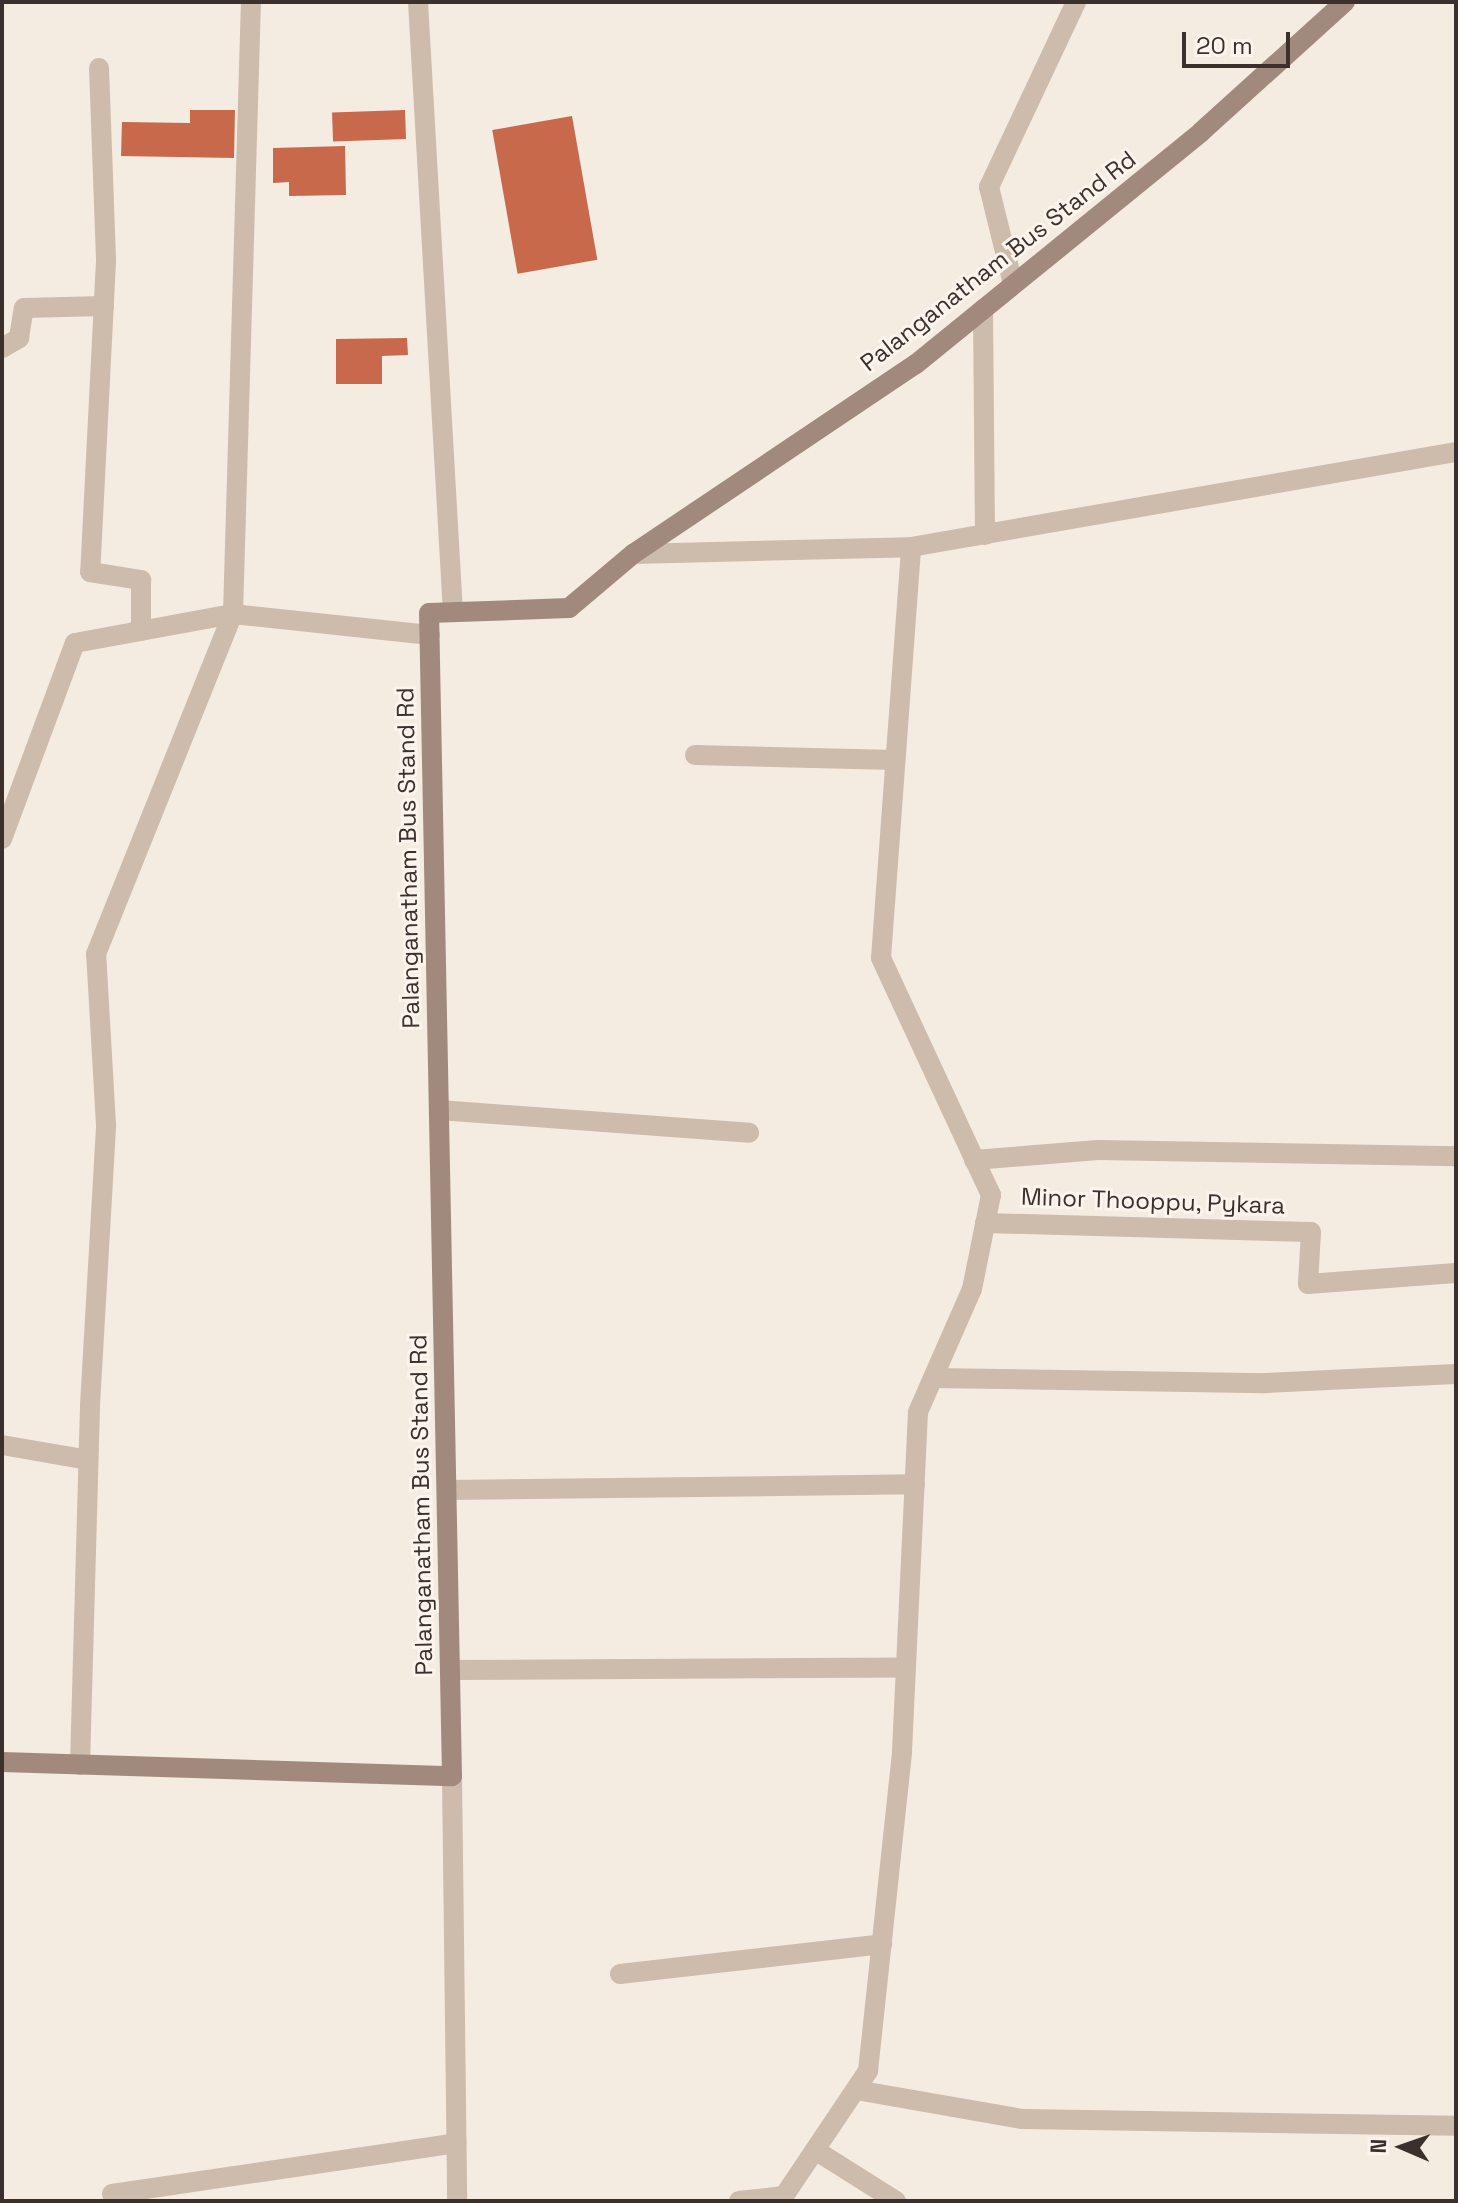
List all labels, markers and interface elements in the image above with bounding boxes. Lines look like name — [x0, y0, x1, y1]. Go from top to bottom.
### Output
scale bar — [1186, 16, 1294, 66]
text: 20 m — [1196, 30, 1253, 61]
street label: Palanganatham Bus Stand Rd — [855, 145, 1141, 377]
street label: Palanganatham Bus Stand Rd — [391, 687, 425, 1029]
street label: Minor Thooppu, Pykara — [1020, 1182, 1286, 1220]
street label: Palanganatham Bus Stand Rd — [404, 1334, 438, 1676]
north arrow — [1362, 2107, 1442, 2187]
text: N — [1364, 2138, 1392, 2154]

